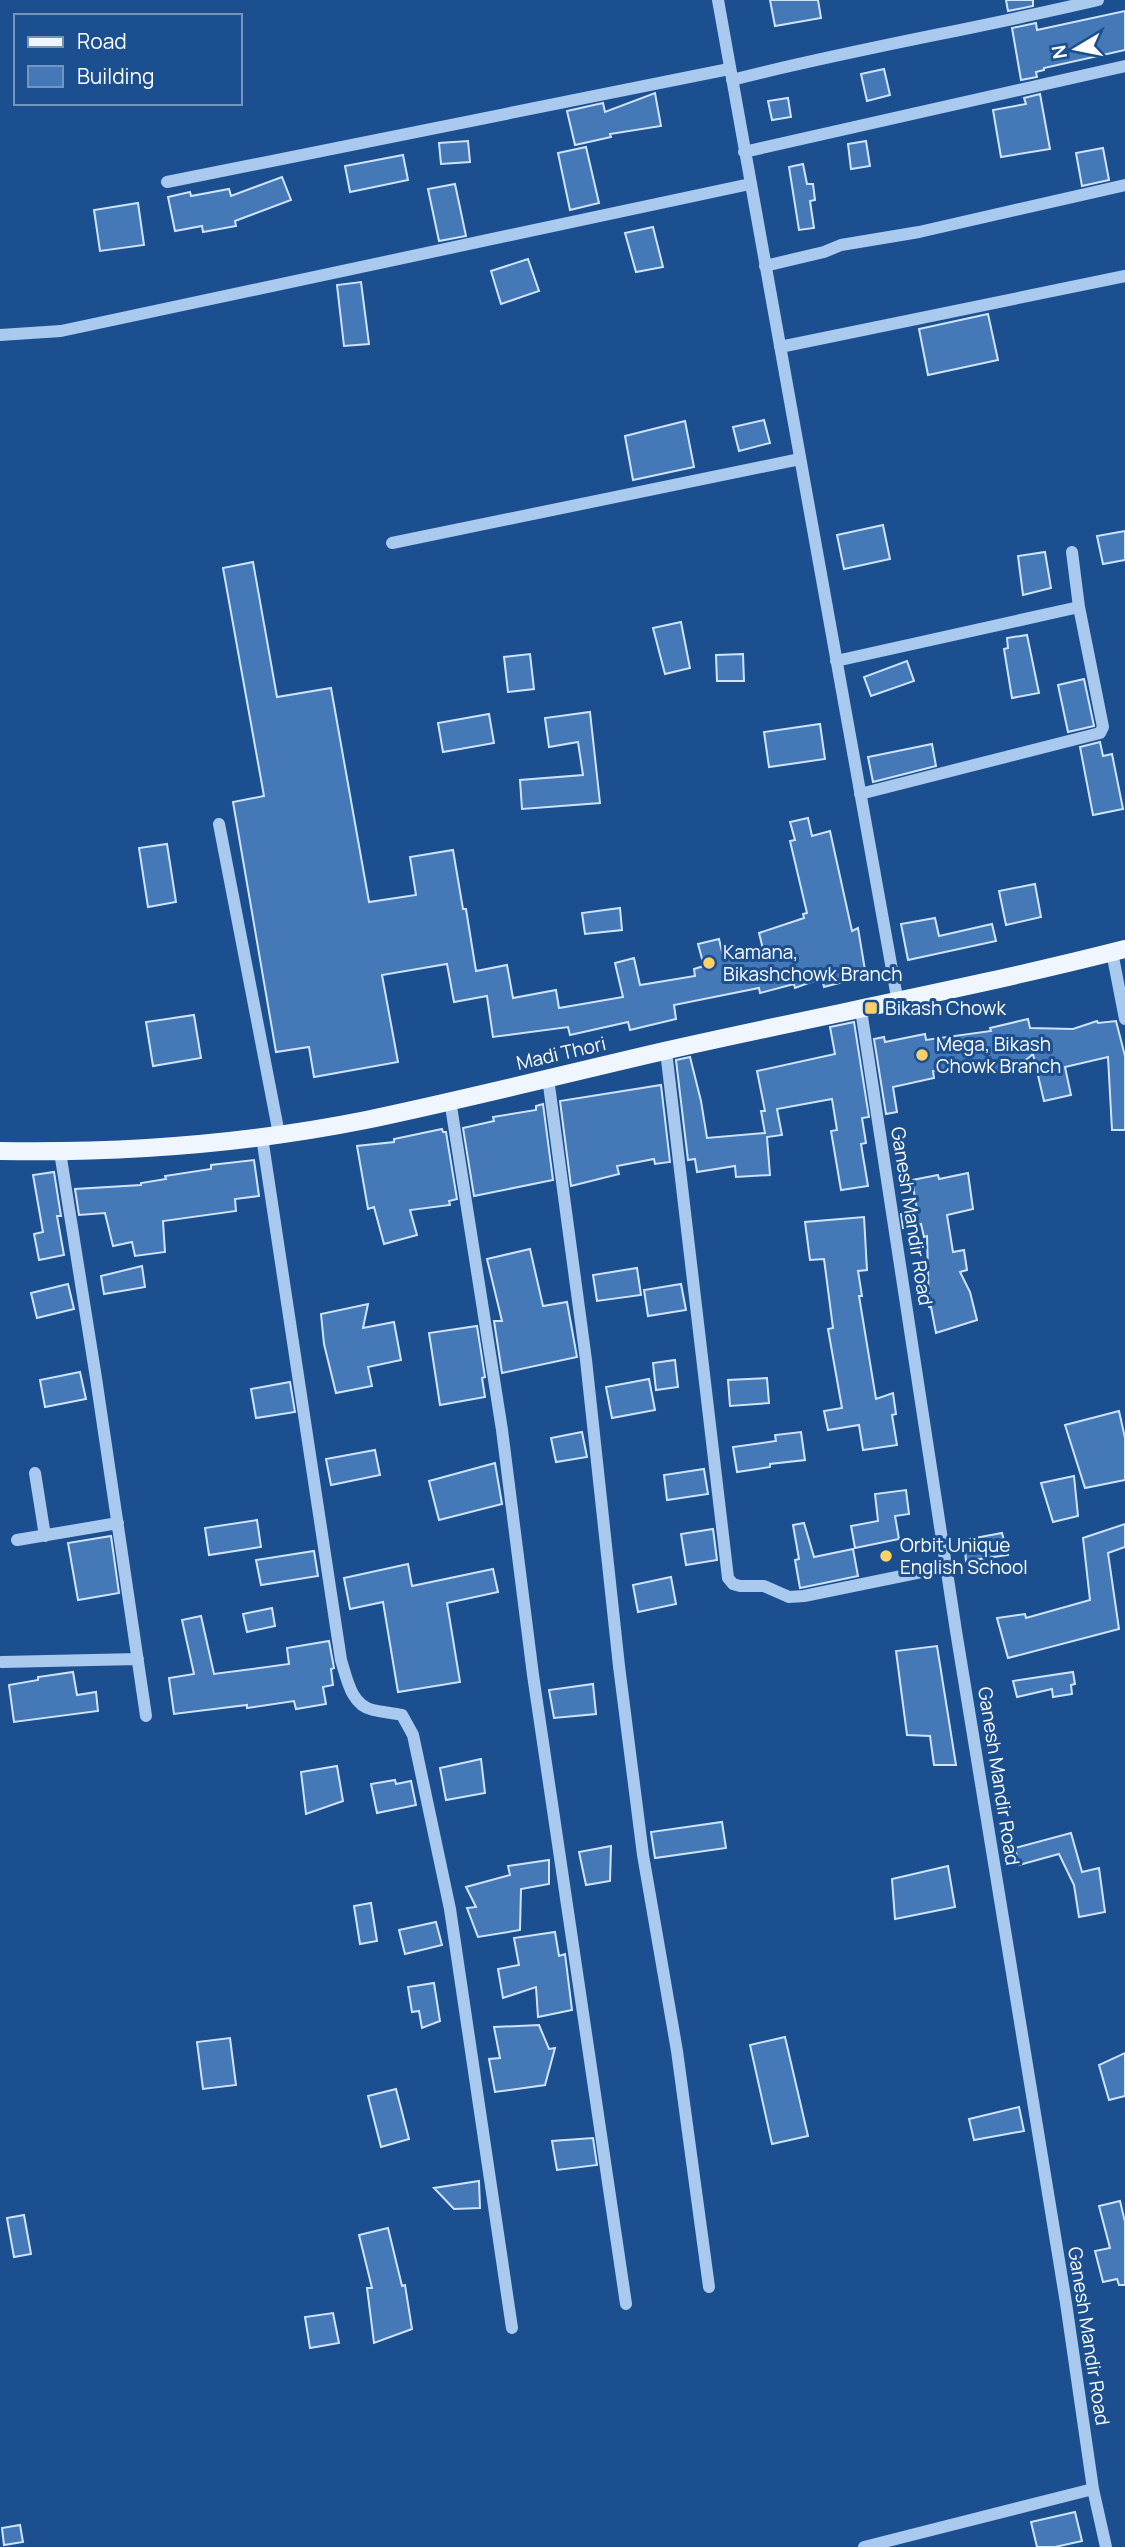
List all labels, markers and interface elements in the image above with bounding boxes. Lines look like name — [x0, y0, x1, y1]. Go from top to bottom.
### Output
legend — [14, 14, 242, 105]
north arrow — [1041, 14, 1111, 84]
text: Road — [77, 27, 127, 55]
text: N — [1045, 43, 1073, 61]
text: Building — [77, 62, 154, 90]
place label: Kamana, Bikashchowk Branch — [723, 939, 903, 987]
marker: Kamana, Bikashchowk Branch — [701, 955, 717, 971]
place label: Bikash Chowk — [885, 995, 1006, 1021]
marker: Bikash Chowk — [863, 1000, 879, 1016]
street label: Madi Thori — [514, 1030, 608, 1076]
place label: Mega, Bikash Chowk Branch — [936, 1031, 1061, 1079]
marker: Mega, Bikash Chowk Branch — [914, 1047, 930, 1063]
street label: Ganesh Mandir Road — [885, 1125, 939, 1307]
place label: Orbit Unique English School — [900, 1532, 1028, 1580]
marker: Orbit Unique English School — [878, 1548, 894, 1564]
street label: Ganesh Mandir Road — [972, 1685, 1026, 1867]
street label: Ganesh Mandir Road — [1062, 2245, 1116, 2427]

